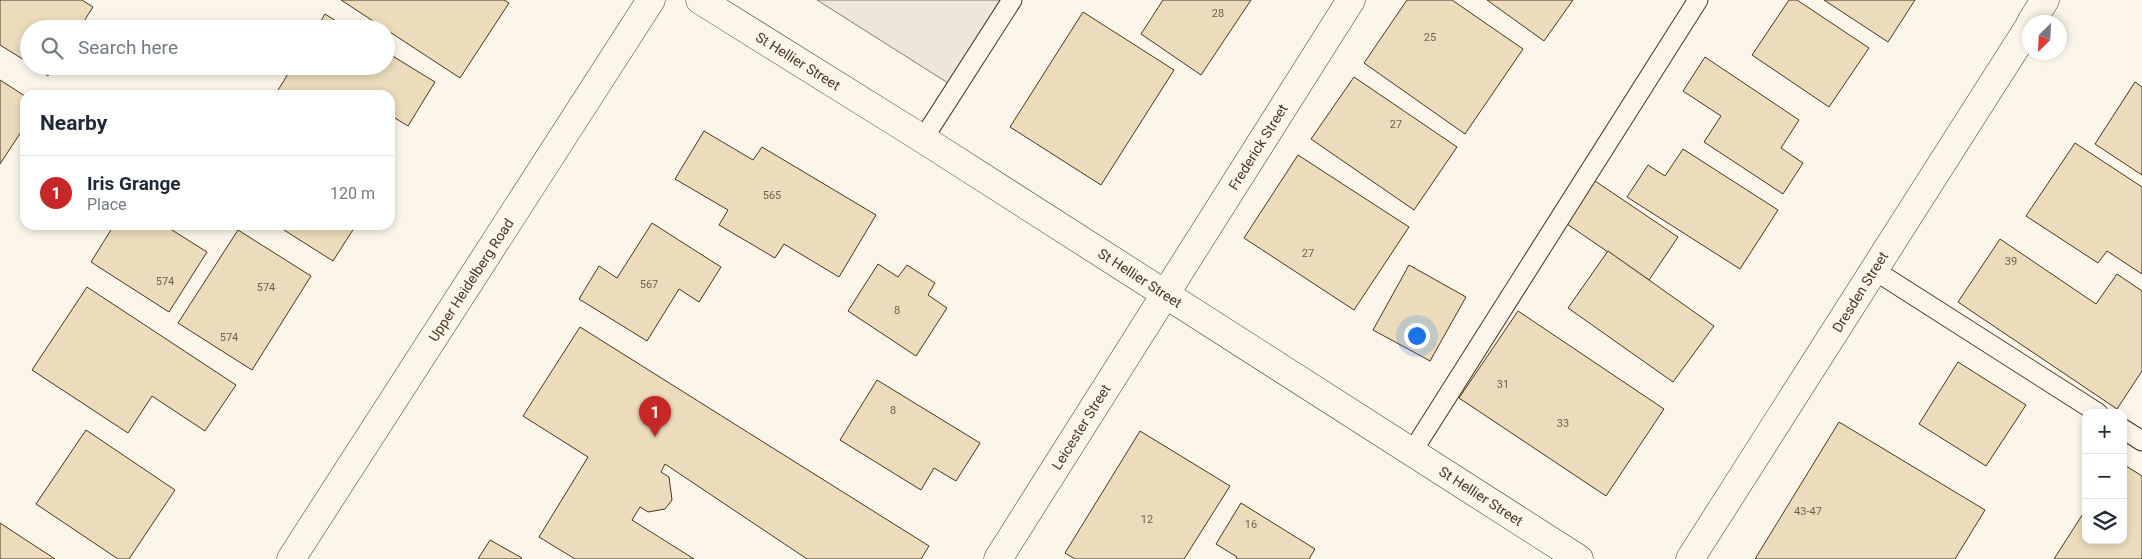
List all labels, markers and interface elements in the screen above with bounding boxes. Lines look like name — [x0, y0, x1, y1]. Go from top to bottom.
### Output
house number: 28 — [1212, 7, 1224, 20]
north arrow — [2022, 15, 2067, 60]
search box — [20, 20, 395, 75]
street label: St Hellier Street — [753, 29, 844, 94]
house number: 25 — [1424, 31, 1436, 44]
icon: search — [38, 34, 66, 62]
text: Search here — [78, 36, 178, 59]
street label: Frederick Street — [1225, 101, 1291, 193]
text: Nearby — [40, 111, 107, 135]
house number: 27 — [1390, 118, 1402, 131]
text: Iris Grange — [87, 172, 181, 195]
text: 1 — [51, 184, 61, 203]
text: 120 m — [330, 184, 375, 203]
house number: 565 — [763, 189, 781, 202]
text: Place — [87, 195, 127, 214]
street label: Upper Heidelberg Road — [425, 216, 517, 344]
street label: St Hellier Street — [1095, 245, 1185, 311]
house number: 27 — [1302, 247, 1314, 260]
street label: Dresden Street — [1829, 248, 1891, 335]
house number: 39 — [2005, 255, 2017, 268]
house number: 574 — [156, 275, 174, 288]
house number: 567 — [640, 278, 658, 291]
house number: 574 — [257, 281, 275, 294]
house number: 8 — [894, 304, 900, 317]
your location — [1404, 323, 1430, 349]
house number: 574 — [220, 331, 238, 344]
house number: 31 — [1497, 378, 1509, 391]
street label: Leicester Street — [1048, 381, 1114, 473]
pin: 1 — [639, 396, 671, 437]
house number: 8 — [890, 404, 896, 417]
map controls — [2082, 409, 2127, 544]
button: + — [2082, 409, 2127, 454]
house number: 33 — [1557, 417, 1569, 430]
button: − — [2082, 454, 2127, 499]
street label: St Hellier Street — [1436, 463, 1526, 529]
button: layers — [2082, 499, 2127, 544]
house number: 43-47 — [1794, 505, 1822, 518]
house number: 12 — [1141, 513, 1153, 526]
house number: 16 — [1245, 518, 1257, 531]

